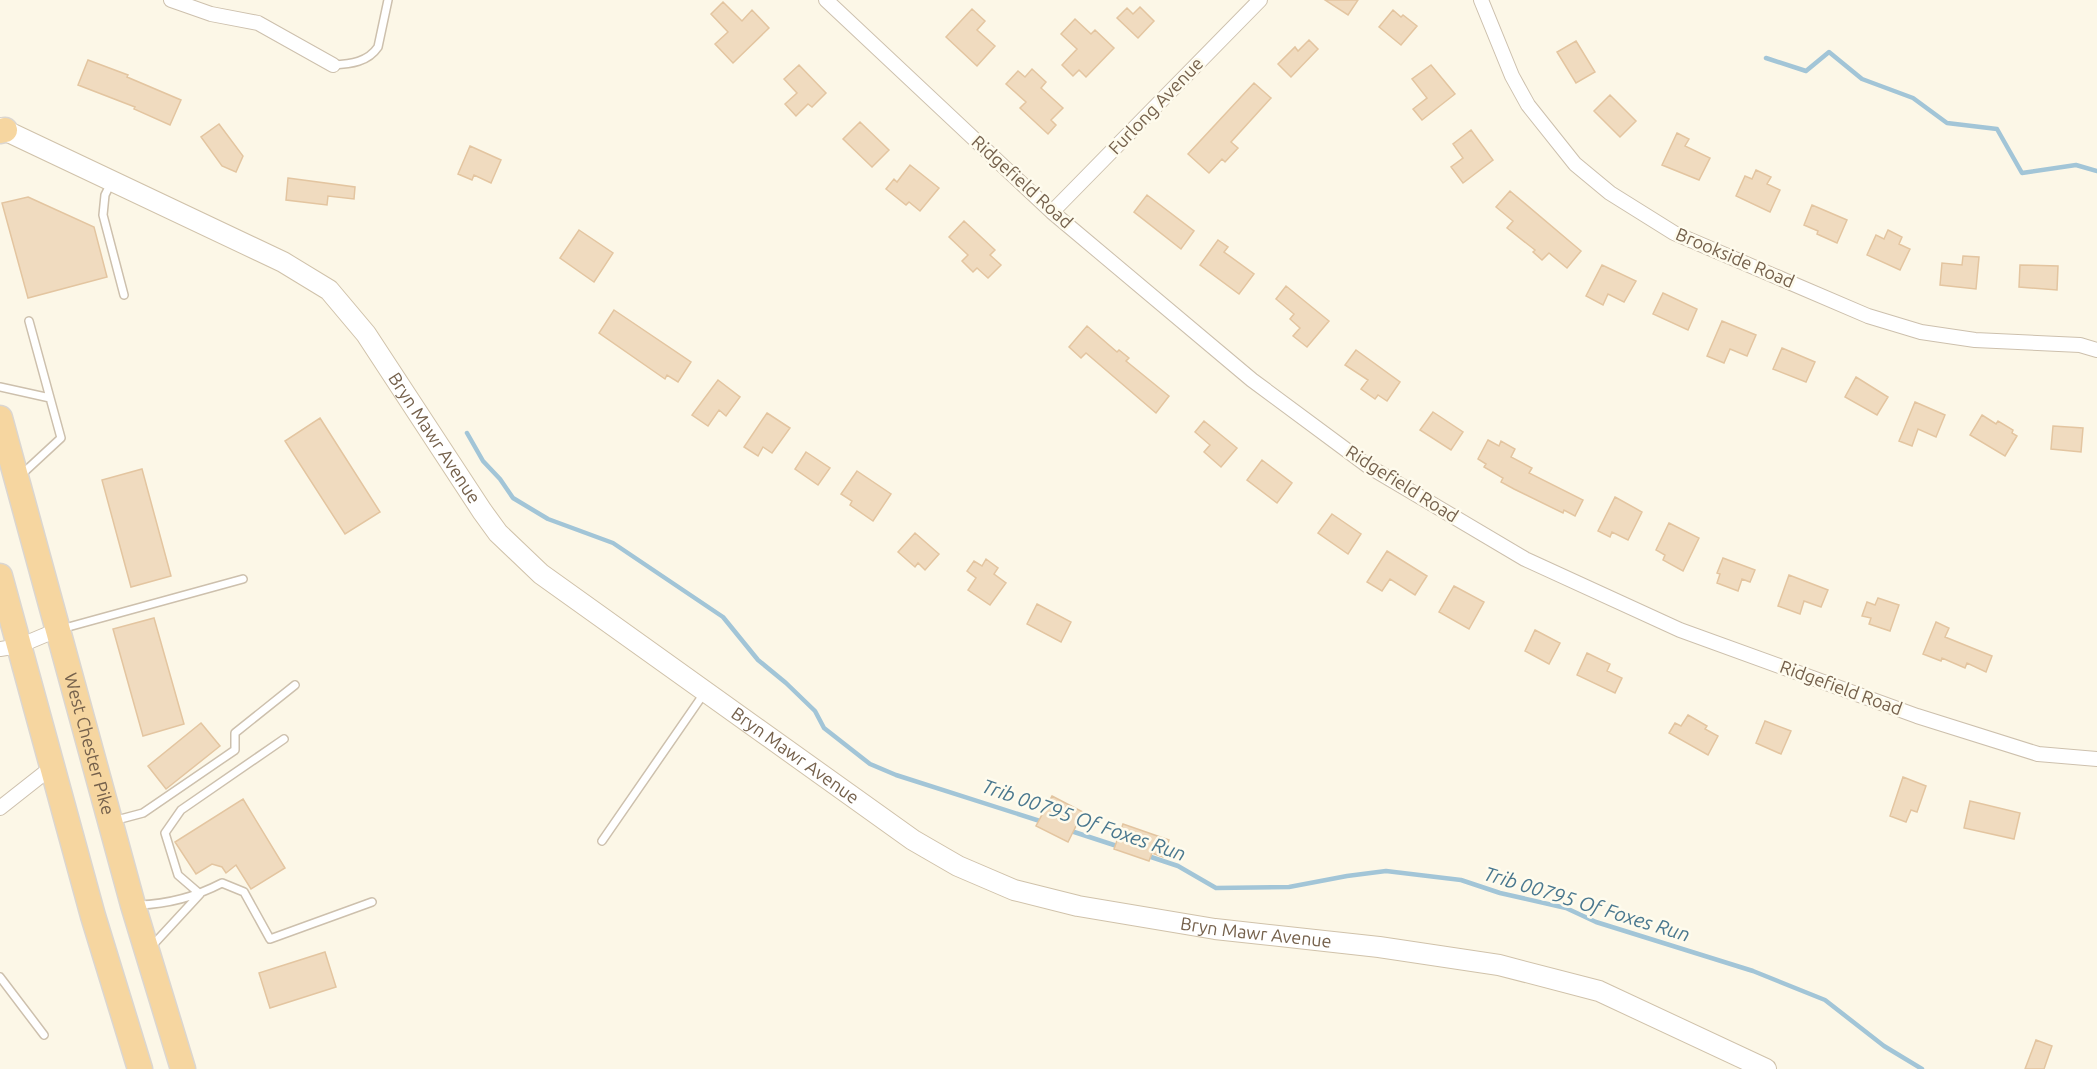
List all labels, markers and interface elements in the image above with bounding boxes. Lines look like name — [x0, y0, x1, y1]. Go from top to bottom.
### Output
street label: Furlong Avenue — [1104, 53, 1207, 158]
street label: Ridgefield Road — [968, 131, 1077, 232]
street label: Brookside Road — [1673, 223, 1798, 291]
street label: Bryn Mawr Avenue — [385, 368, 485, 507]
street label: Ridgefield Road — [1343, 441, 1462, 526]
street label: Ridgefield Road — [1778, 656, 1905, 718]
street label: West Chester Pike — [61, 671, 119, 817]
street label: Bryn Mawr Avenue — [728, 702, 863, 807]
water label: Trib 00795 Of Foxes Run — [979, 774, 1189, 865]
water label: Trib 00795 Of Foxes Run — [1481, 861, 1693, 946]
street label: Bryn Mawr Avenue — [1179, 912, 1333, 951]

